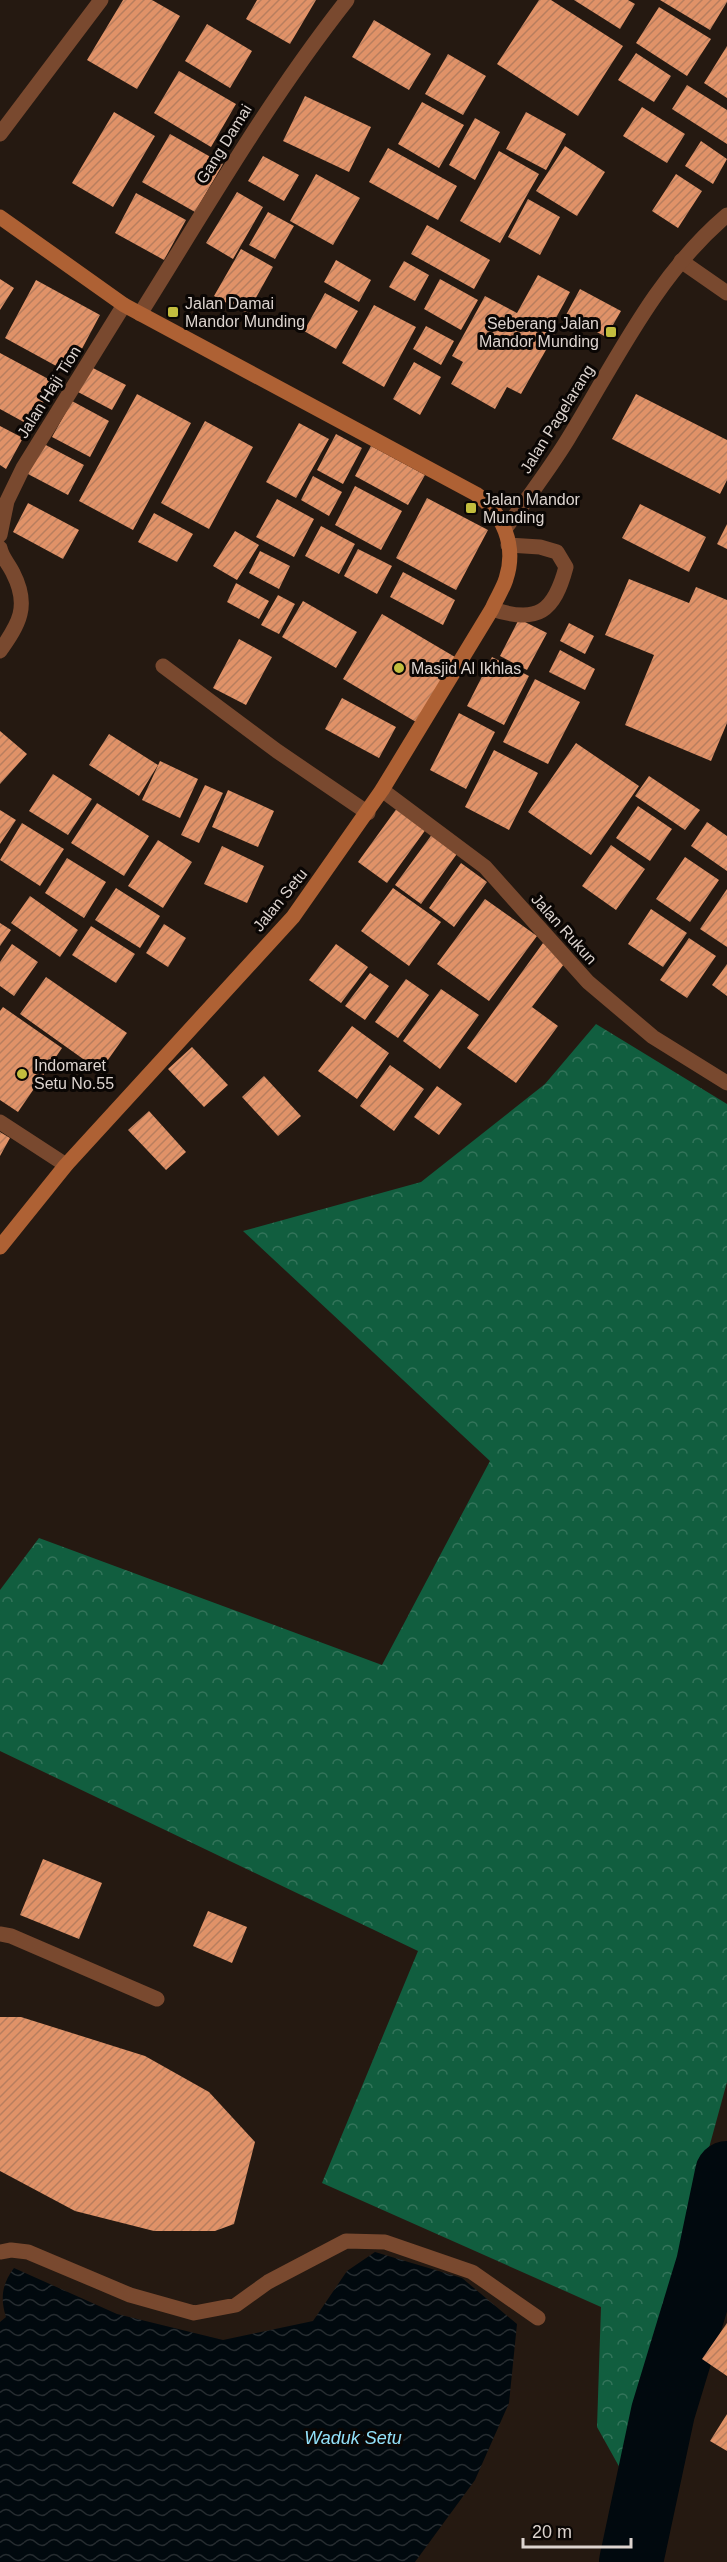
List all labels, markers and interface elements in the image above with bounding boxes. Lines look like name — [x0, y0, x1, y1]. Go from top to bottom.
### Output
street label: Gang Damai — [193, 101, 255, 187]
place label: Jalan Damai Mandor Munding — [185, 295, 305, 330]
marker: Jalan Damai Mandor Munding — [166, 305, 180, 319]
place label: Seberang Jalan Mandor Munding — [479, 315, 599, 350]
marker: Seberang Jalan Mandor Munding — [604, 325, 618, 339]
street label: Jalan Haji Tion — [14, 343, 84, 441]
street label: Jalan Pagelarang — [517, 362, 597, 476]
place label: Jalan Mandor Munding — [483, 491, 581, 526]
marker: Jalan Mandor Munding — [464, 501, 478, 515]
place label: Masjid Al Ikhlas — [411, 660, 521, 677]
marker: Masjid Al Ikhlas — [392, 661, 406, 675]
street label: Jalan Setu — [250, 865, 310, 935]
street label: Jalan Rukun — [528, 890, 600, 968]
place label: Indomaret Setu No.55 — [34, 1057, 114, 1092]
marker: Indomaret Setu No.55 — [15, 1067, 29, 1081]
water label: Waduk Setu — [304, 2428, 402, 2448]
scale bar — [523, 2511, 631, 2549]
text: 20 m — [532, 2522, 572, 2542]

